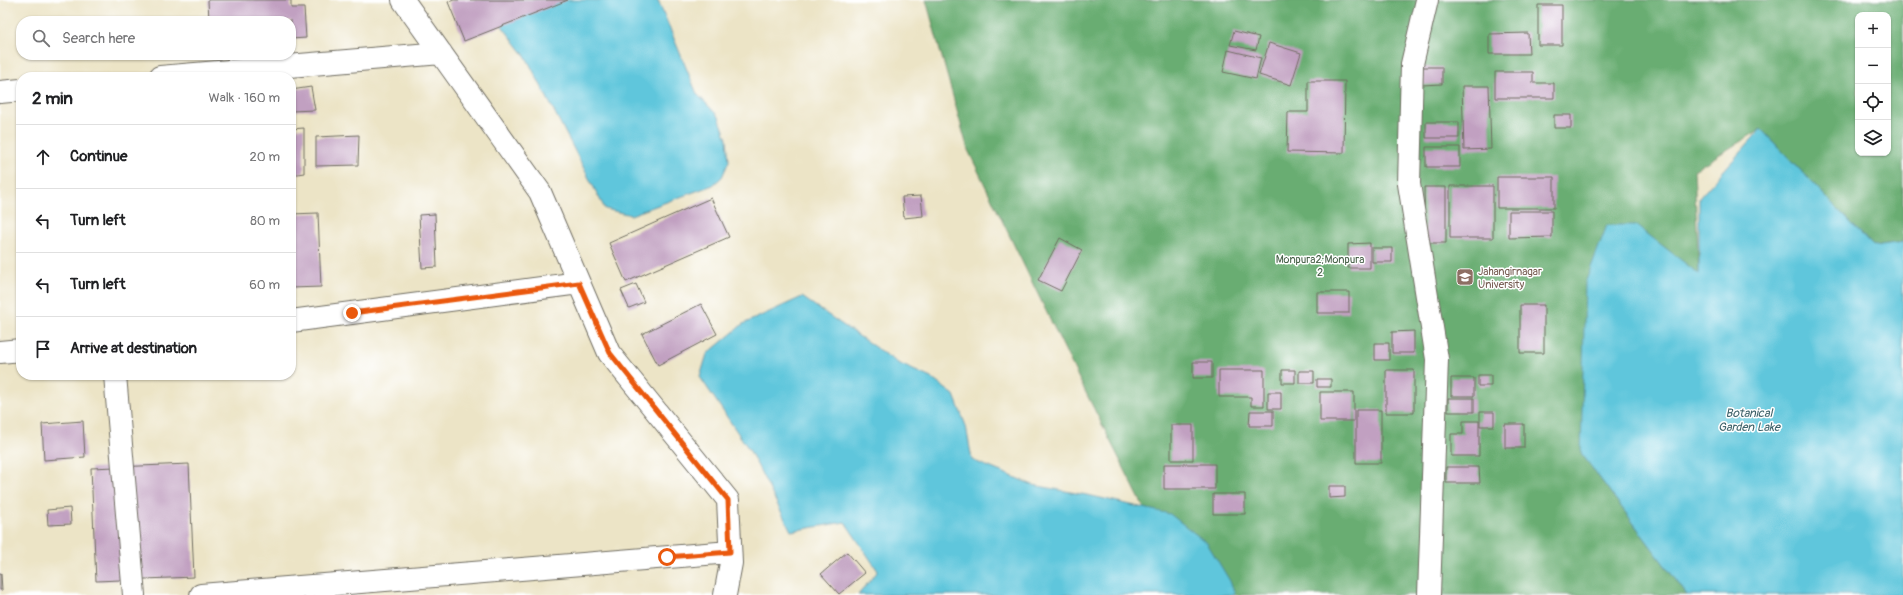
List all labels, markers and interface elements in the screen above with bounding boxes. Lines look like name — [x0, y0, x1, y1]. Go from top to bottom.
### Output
map controls — [1855, 12, 1891, 156]
button: + — [1855, 12, 1891, 48]
search box — [16, 16, 296, 60]
icon: search — [30, 27, 52, 49]
text: Search here — [62, 29, 135, 48]
button: − — [1855, 48, 1891, 84]
button: locate — [1855, 84, 1891, 120]
text: 2 min — [32, 88, 73, 109]
text: Walk · 160 m — [209, 90, 280, 106]
button: layers — [1855, 120, 1891, 156]
icon: ahead — [32, 146, 54, 168]
text: Continue — [70, 147, 128, 166]
text: 20 m — [249, 149, 280, 165]
icon: left — [32, 210, 54, 232]
text: Turn left — [70, 211, 126, 230]
text: 80 m — [250, 213, 280, 229]
park label: Monpura2;Monpura 2 — [1276, 253, 1364, 279]
place label: Jahangirnagar University — [1478, 265, 1542, 291]
school or university icon: Jahangirnagar University — [1455, 267, 1475, 287]
icon: left — [32, 274, 54, 296]
text: Turn left — [70, 275, 126, 294]
text: 60 m — [249, 277, 280, 293]
route end — [343, 304, 361, 322]
icon: arrive — [32, 338, 54, 360]
text: Arrive at destination — [70, 339, 197, 358]
water label: Botanical Garden Lake — [1718, 406, 1781, 435]
route start — [658, 548, 676, 566]

